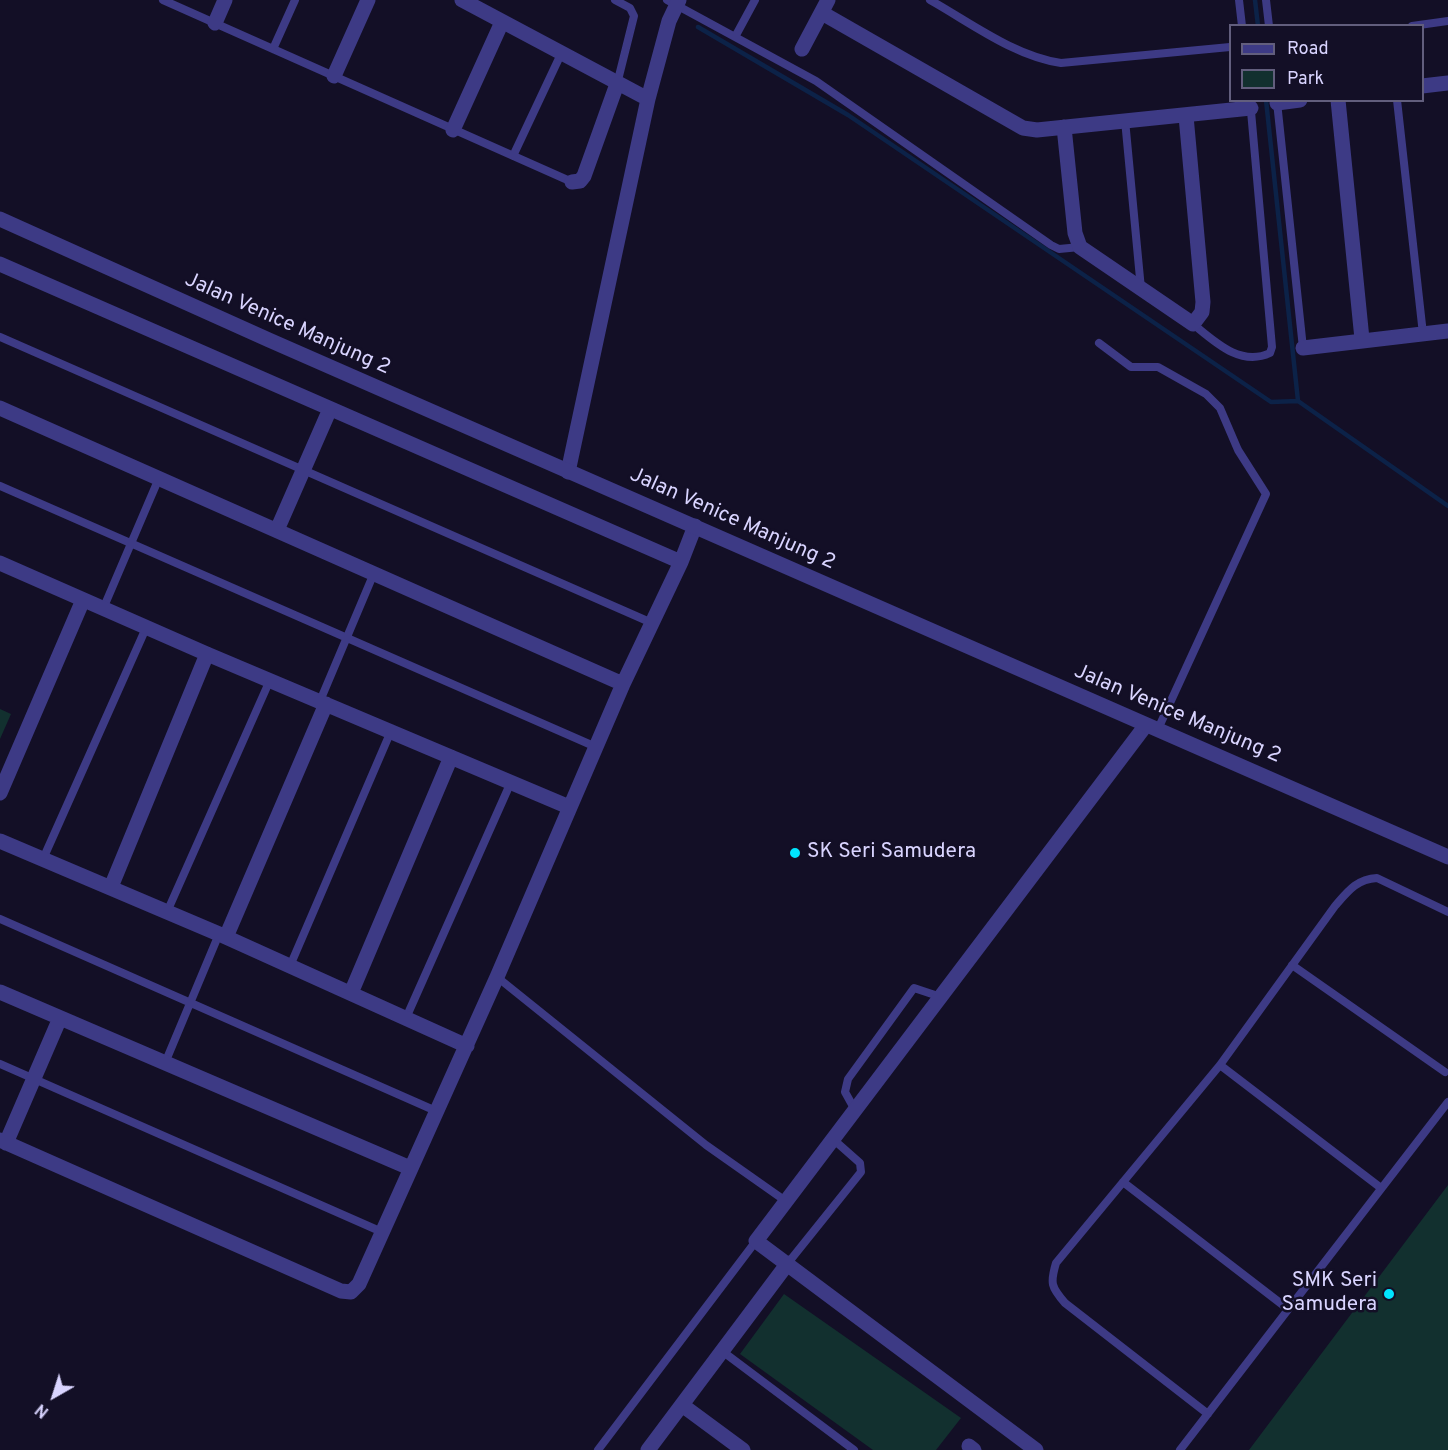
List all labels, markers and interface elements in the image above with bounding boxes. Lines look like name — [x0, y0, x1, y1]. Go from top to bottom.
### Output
legend — [1229, 24, 1424, 102]
text: Road — [1287, 38, 1329, 61]
text: Park — [1287, 68, 1324, 91]
street label: Jalan Venice Manjung 2 — [180, 268, 394, 382]
street label: Jalan Venice Manjung 2 — [625, 463, 839, 577]
street label: Jalan Venice Manjung 2 — [1070, 660, 1284, 770]
place label: SK Seri Samudera — [807, 840, 976, 866]
marker: SK Seri Samudera — [788, 846, 802, 860]
place label: SMK Seri Samudera — [1281, 1269, 1377, 1319]
marker: SMK Seri Samudera — [1382, 1287, 1396, 1301]
north arrow — [24, 1366, 84, 1426]
text: N — [32, 1399, 53, 1421]

